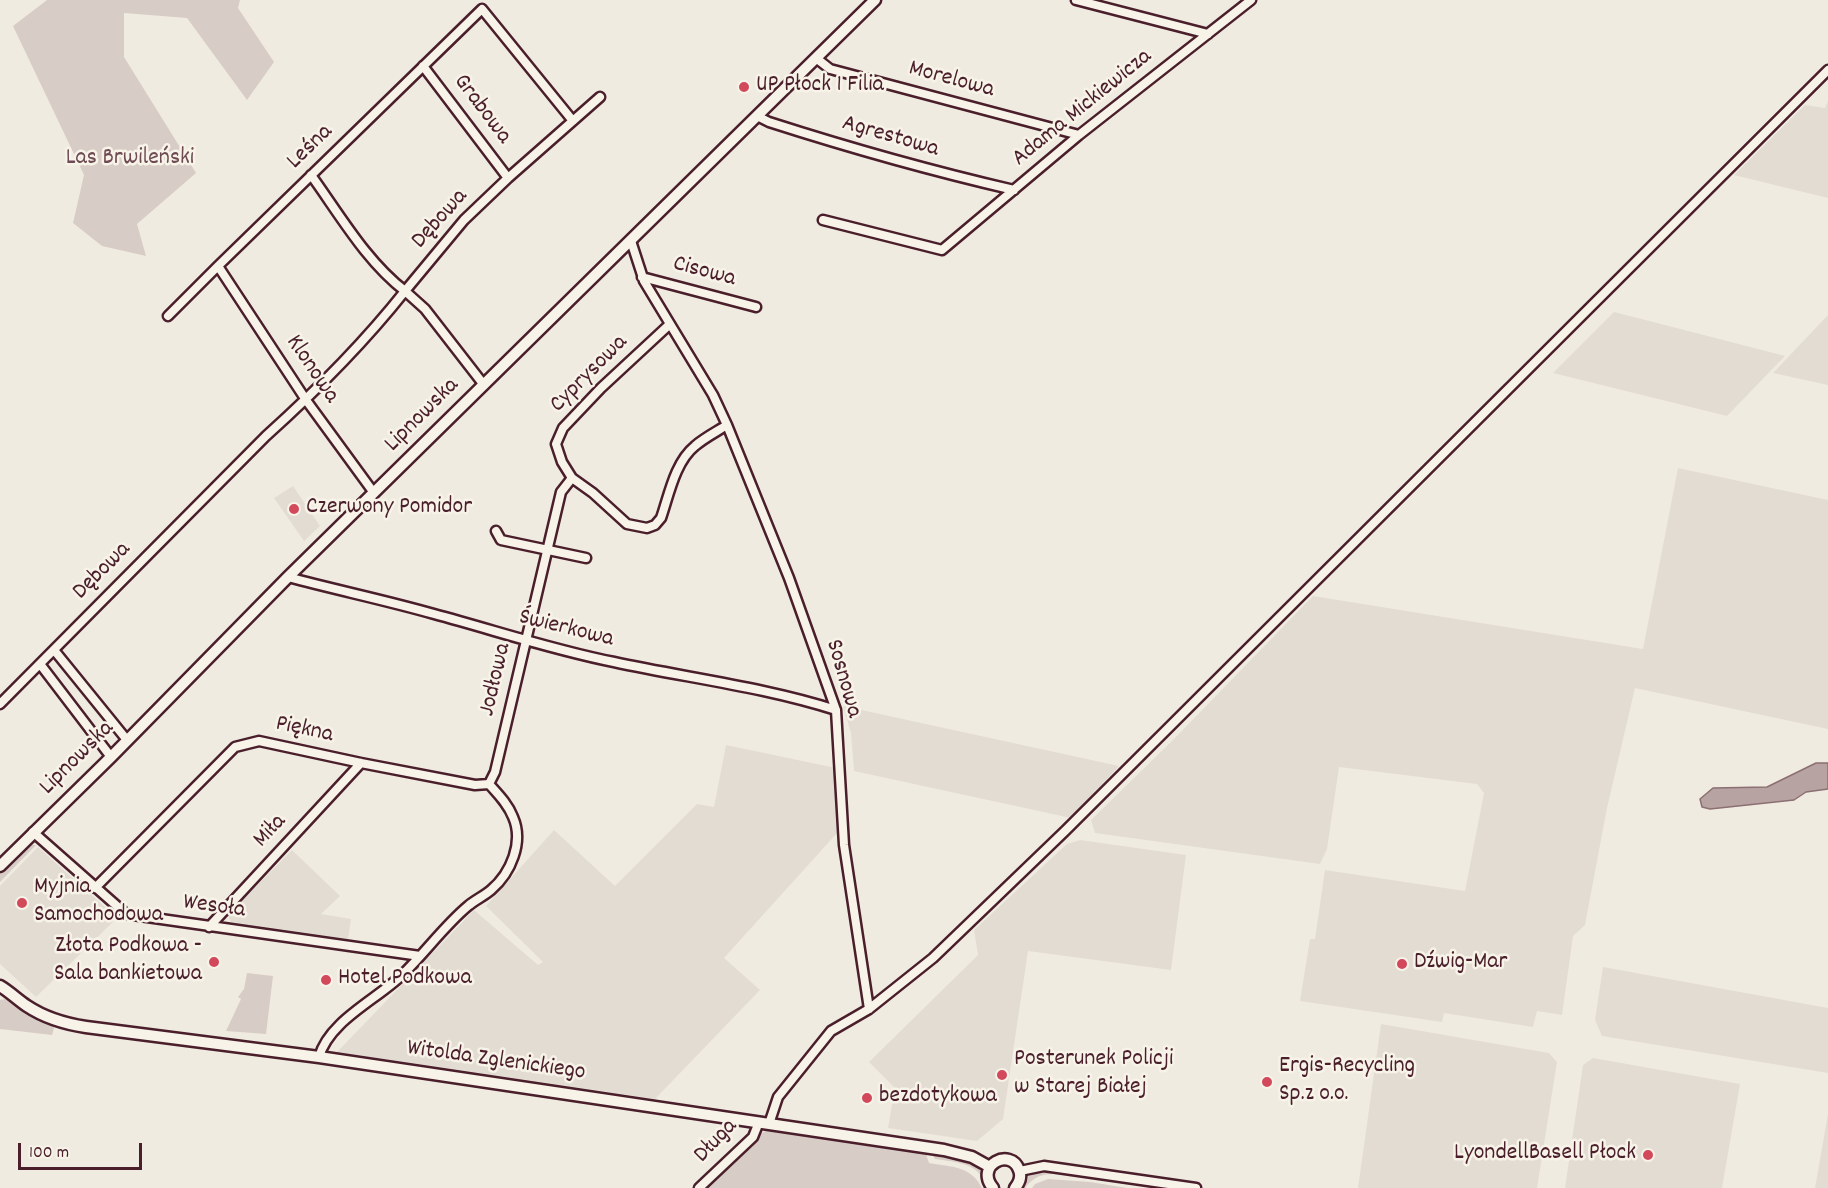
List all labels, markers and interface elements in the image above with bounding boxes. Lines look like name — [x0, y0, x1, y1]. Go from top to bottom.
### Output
street label: Adama Mickiewicza — [1007, 44, 1159, 174]
street label: Morelowa — [905, 56, 997, 106]
street label: Grabowa — [445, 69, 517, 151]
place label: UP Płock 1 Filia — [756, 73, 884, 101]
marker: UP Płock 1 Filia — [737, 80, 751, 94]
street label: Agrestowa — [838, 110, 942, 166]
street label: Leśna — [282, 119, 340, 177]
park label: Las Brwileński — [66, 146, 194, 174]
street label: Dębowa — [407, 184, 475, 256]
street label: Cisowa — [669, 251, 739, 295]
street label: Klonowa — [278, 330, 344, 410]
street label: Cyprysowa — [545, 330, 635, 420]
street label: Lipnowska — [380, 373, 466, 459]
place label: Czerwony Pomidor — [306, 495, 472, 523]
marker: Czerwony Pomidor — [287, 502, 301, 516]
street label: Dębowa — [68, 537, 138, 607]
street label: Świerkowa — [516, 604, 616, 656]
street label: Sosnowa — [817, 637, 867, 721]
street label: Jodłowa — [475, 641, 519, 719]
street label: Piękna — [273, 711, 335, 751]
street label: Lipnowska — [35, 716, 121, 802]
street label: Miła — [248, 809, 294, 855]
place label: Myjnia Samochodowa — [34, 875, 163, 931]
street label: Wesoła — [181, 889, 247, 927]
marker: Myjnia Samochodowa — [15, 896, 29, 910]
place label: Złota Podkowa - Sala bankietowa — [54, 934, 202, 990]
place label: Dźwig-Mar — [1414, 950, 1507, 978]
marker: Złota Podkowa - Sala bankietowa — [207, 955, 221, 969]
marker: Dźwig-Mar — [1395, 957, 1409, 971]
place label: Hotel Podkowa — [338, 966, 472, 994]
marker: Hotel Podkowa — [319, 973, 333, 987]
street label: Witolda Zglenickiego — [405, 1035, 587, 1089]
place label: Posterunek Policji w Starej Białej — [1014, 1047, 1173, 1103]
place label: Ergis-Recycling Sp.z o.o. — [1279, 1054, 1415, 1110]
marker: Posterunek Policji w Starej Białej — [995, 1068, 1009, 1082]
marker: Ergis-Recycling Sp.z o.o. — [1260, 1075, 1274, 1089]
place label: bezdotykowa — [879, 1084, 997, 1112]
marker: bezdotykowa — [860, 1091, 874, 1105]
street label: Długa — [689, 1114, 745, 1170]
scale bar — [21, 1131, 146, 1169]
text: 100 m — [29, 1141, 69, 1166]
place label: LyondellBasell Płock — [1454, 1141, 1636, 1169]
marker: LyondellBasell Płock — [1641, 1148, 1655, 1162]

